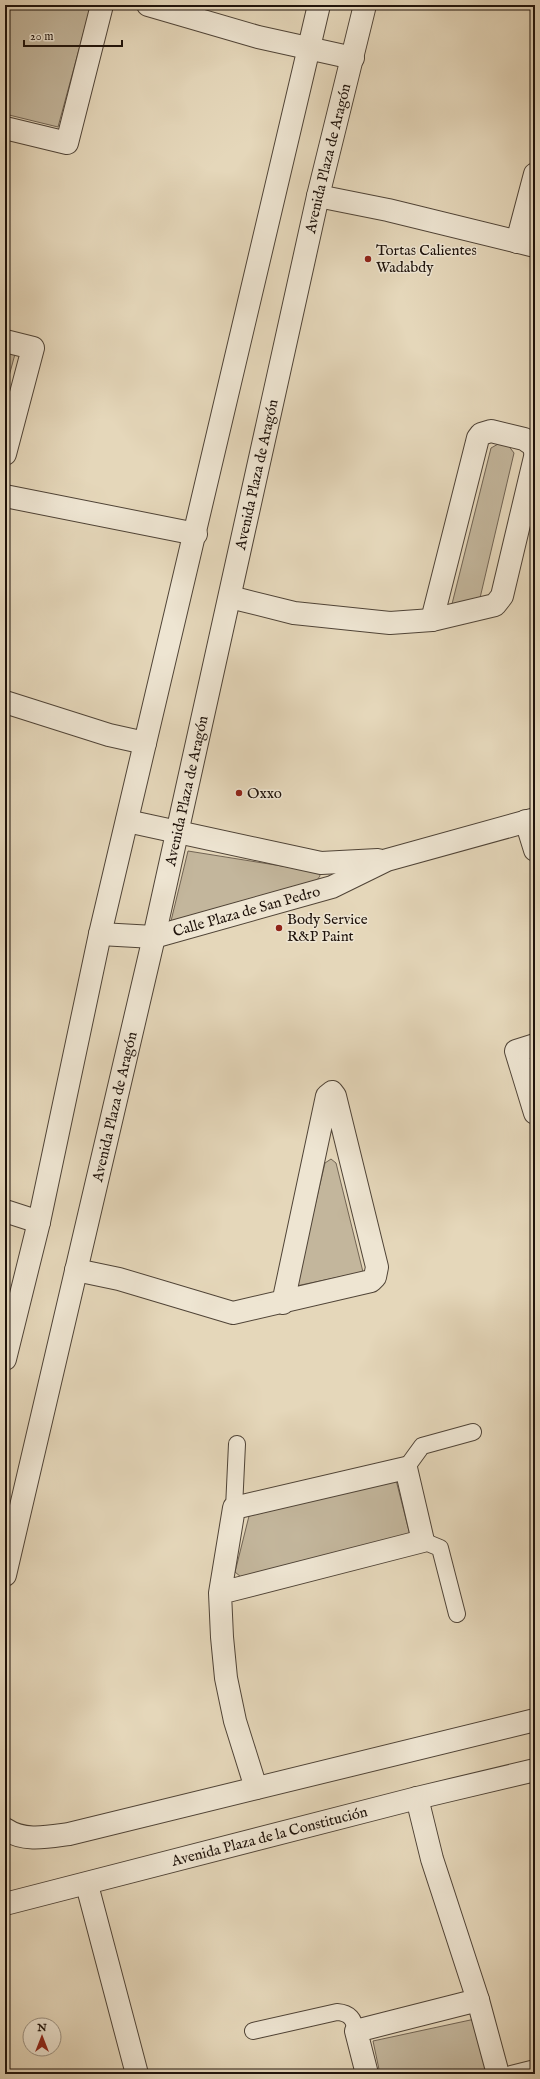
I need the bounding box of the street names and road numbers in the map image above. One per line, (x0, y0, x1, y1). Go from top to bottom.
street label: Avenida Plaza de Aragón (300, 81, 355, 236)
street label: Avenida Plaza de Aragón (230, 397, 282, 552)
street label: Avenida Plaza de Aragón (160, 714, 212, 869)
street label: Calle Plaza de San Pedro (171, 881, 322, 941)
street label: Avenida Plaza de Aragón (87, 1030, 141, 1184)
street label: Avenida Plaza de la Constitución (168, 1802, 369, 1871)

